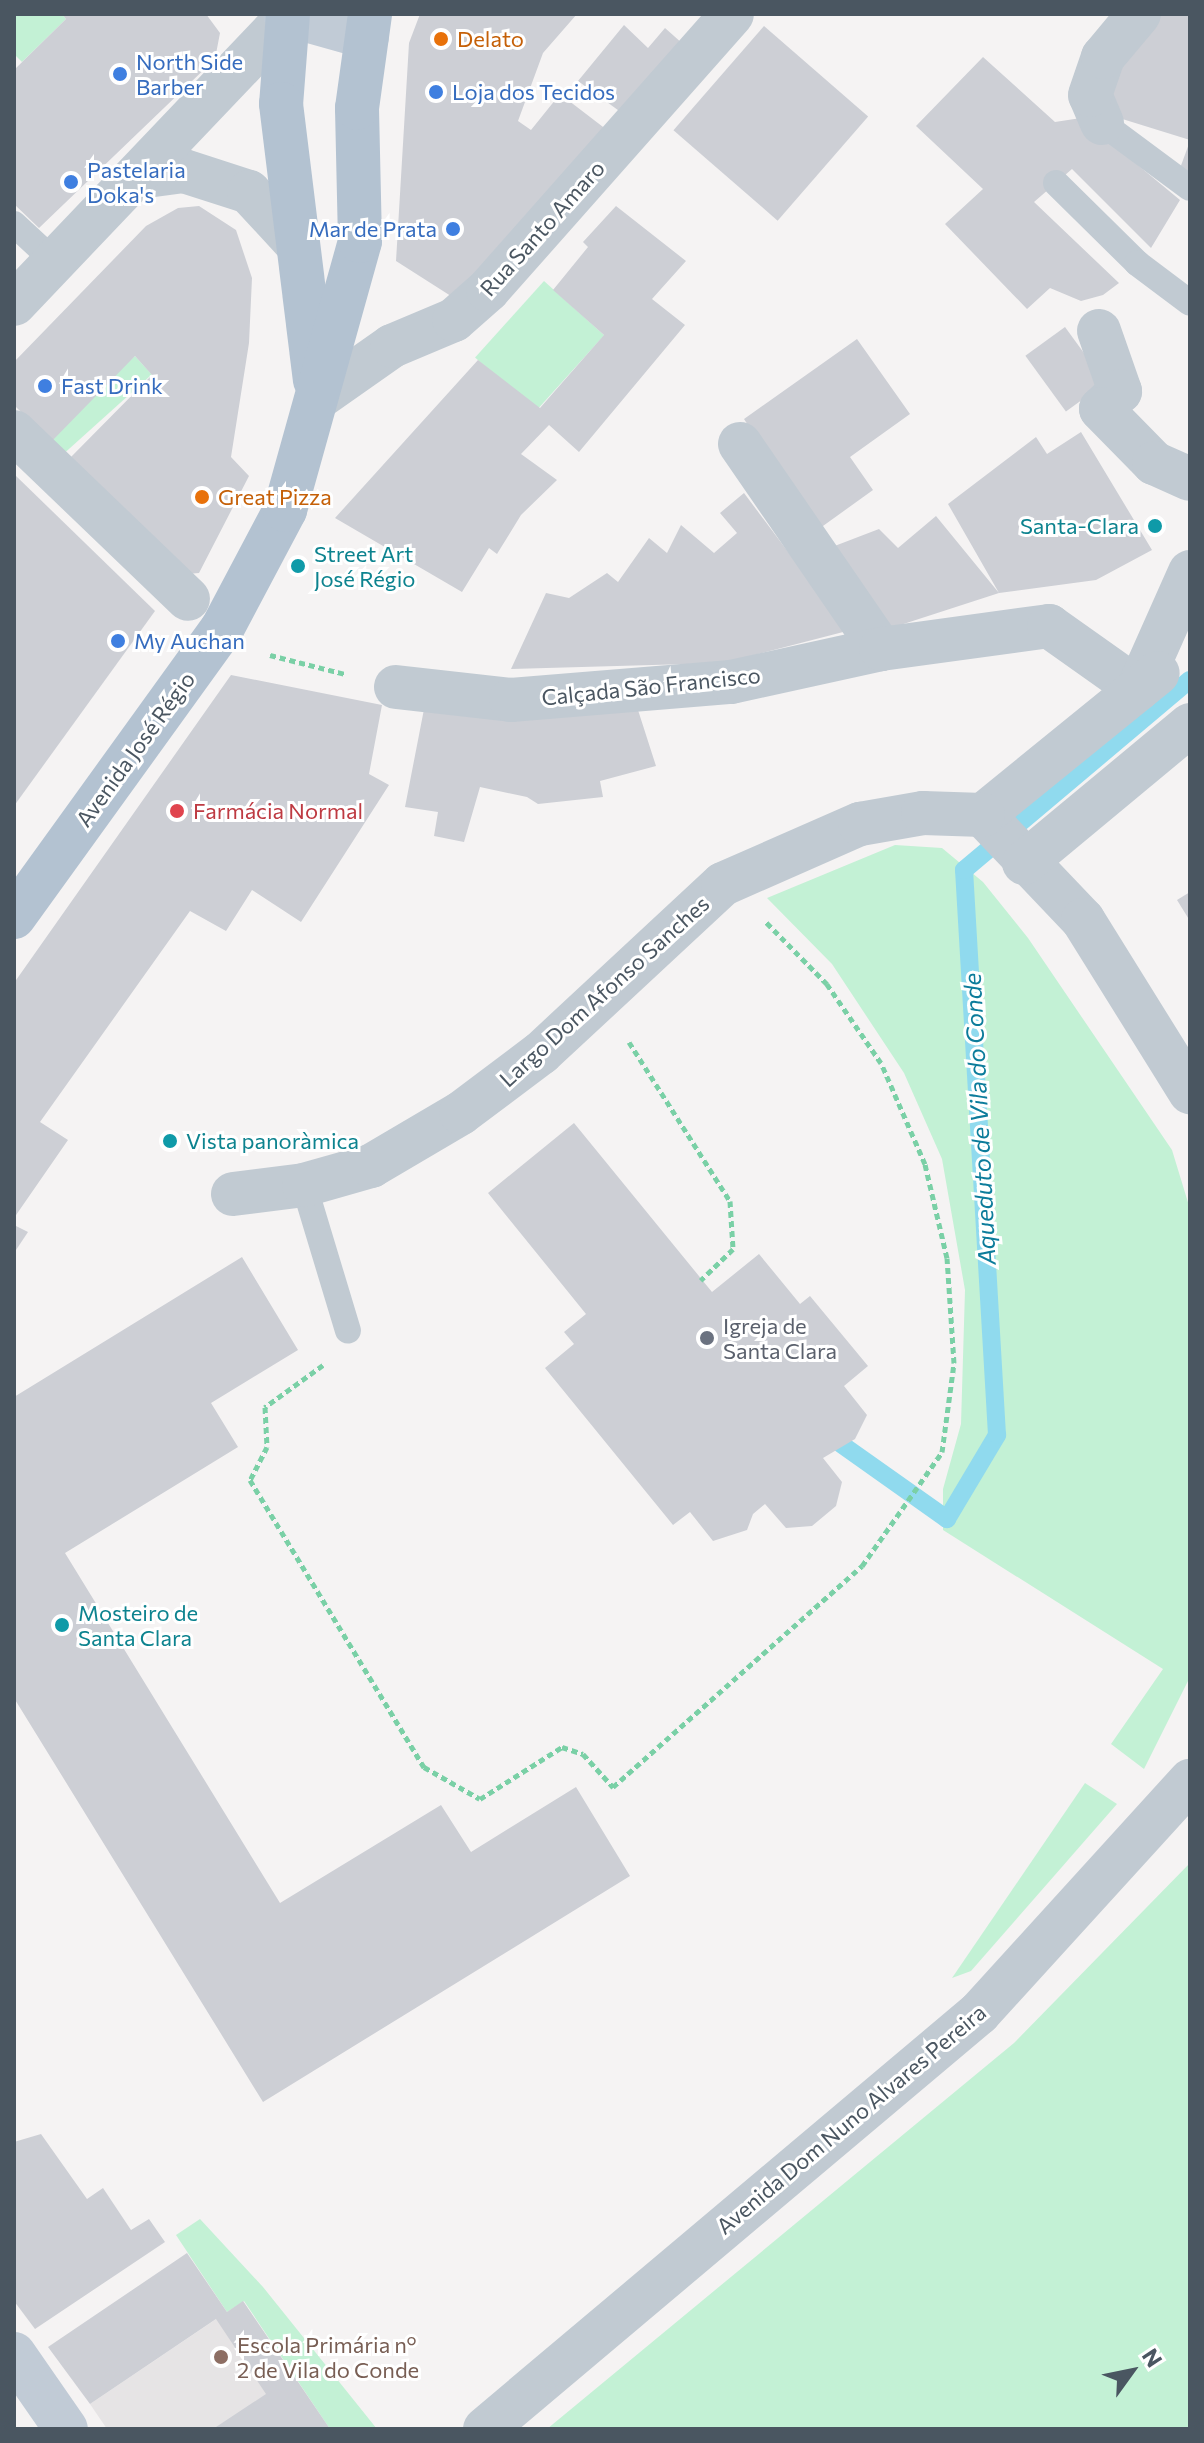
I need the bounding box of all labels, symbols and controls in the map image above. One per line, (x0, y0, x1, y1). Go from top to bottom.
place label: Delato (457, 26, 524, 52)
marker: Delato (432, 30, 450, 48)
place label: North Side Barber (136, 48, 243, 100)
marker: North Side Barber (111, 65, 129, 83)
place label: Loja dos Tecidos (452, 79, 615, 105)
marker: Loja dos Tecidos (427, 83, 445, 101)
street label: Rua Santo Amaro (474, 155, 610, 301)
place label: Pastelaria Doka's (87, 156, 186, 208)
marker: Pastelaria Doka's (62, 173, 80, 191)
place label: Mar de Prata (309, 216, 437, 242)
marker: Mar de Prata (444, 220, 462, 238)
place label: Fast Drink (61, 373, 163, 399)
marker: Fast Drink (36, 377, 54, 395)
place label: Great Pizza (218, 484, 332, 510)
marker: Great Pizza (193, 488, 211, 506)
place label: Santa-Clara (1020, 513, 1139, 539)
marker: Santa-Clara (1146, 517, 1164, 535)
place label: Street Art José Régio (314, 540, 416, 592)
marker: Street Art José Régio (289, 557, 307, 575)
place label: My Auchan (134, 628, 245, 654)
marker: My Auchan (109, 632, 127, 650)
street label: Calçada São Francisco (540, 661, 762, 711)
street label: Avenida José Régio (70, 666, 200, 832)
place label: Farmácia Normal (193, 798, 363, 824)
marker: Farmácia Normal (168, 802, 186, 820)
street label: Largo Dom Afonso Sanches (494, 890, 714, 1092)
water label: Aqueduto de Vila do Conde (957, 972, 1001, 1266)
place label: Vista panoràmica (186, 1128, 359, 1154)
marker: Vista panoràmica (161, 1132, 179, 1150)
place label: Igreja de Santa Clara (723, 1312, 837, 1364)
marker: Igreja de Santa Clara (698, 1329, 716, 1347)
place label: Mosteiro de Santa Clara (78, 1599, 198, 1650)
marker: Mosteiro de Santa Clara (53, 1616, 71, 1634)
street label: Avenida Dom Nuno Alvares Pereira (711, 1998, 991, 2240)
place label: Escola Primária nº 2 de Vila do Conde (237, 2331, 419, 2382)
north arrow (1092, 2331, 1172, 2411)
text: N (1137, 2343, 1168, 2372)
marker: Escola Primária nº 2 de Vila do Conde (212, 2348, 230, 2366)

